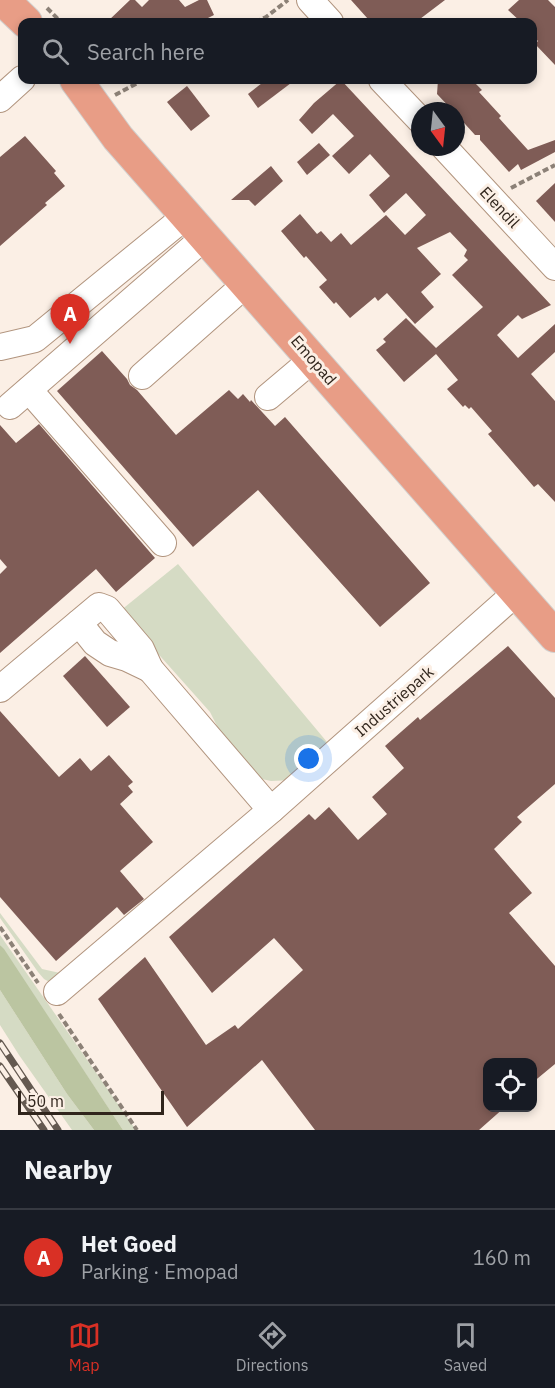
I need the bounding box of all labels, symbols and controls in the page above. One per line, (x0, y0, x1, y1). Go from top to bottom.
search box (18, 18, 537, 84)
icon: search (39, 35, 72, 68)
text: Search here (87, 37, 205, 66)
north arrow (411, 102, 465, 156)
street label: Elendil (476, 182, 524, 232)
pin: A (50, 294, 90, 344)
street label: Emopad (287, 331, 341, 389)
street label: Industriepark (350, 661, 438, 741)
your location (294, 744, 323, 773)
map controls (483, 1058, 537, 1112)
button: locate (483, 1058, 537, 1112)
scale bar (18, 1088, 164, 1116)
text: 50 m (27, 1091, 64, 1111)
text: Nearby (24, 1152, 112, 1186)
text: Het Goed (81, 1229, 177, 1258)
text: A (37, 1244, 50, 1271)
text: 160 m (473, 1244, 531, 1271)
text: Parking · Emopad (81, 1258, 239, 1285)
tab: Map (68, 1319, 101, 1375)
tab: Directions (236, 1319, 309, 1375)
tab: Saved (444, 1319, 487, 1375)

